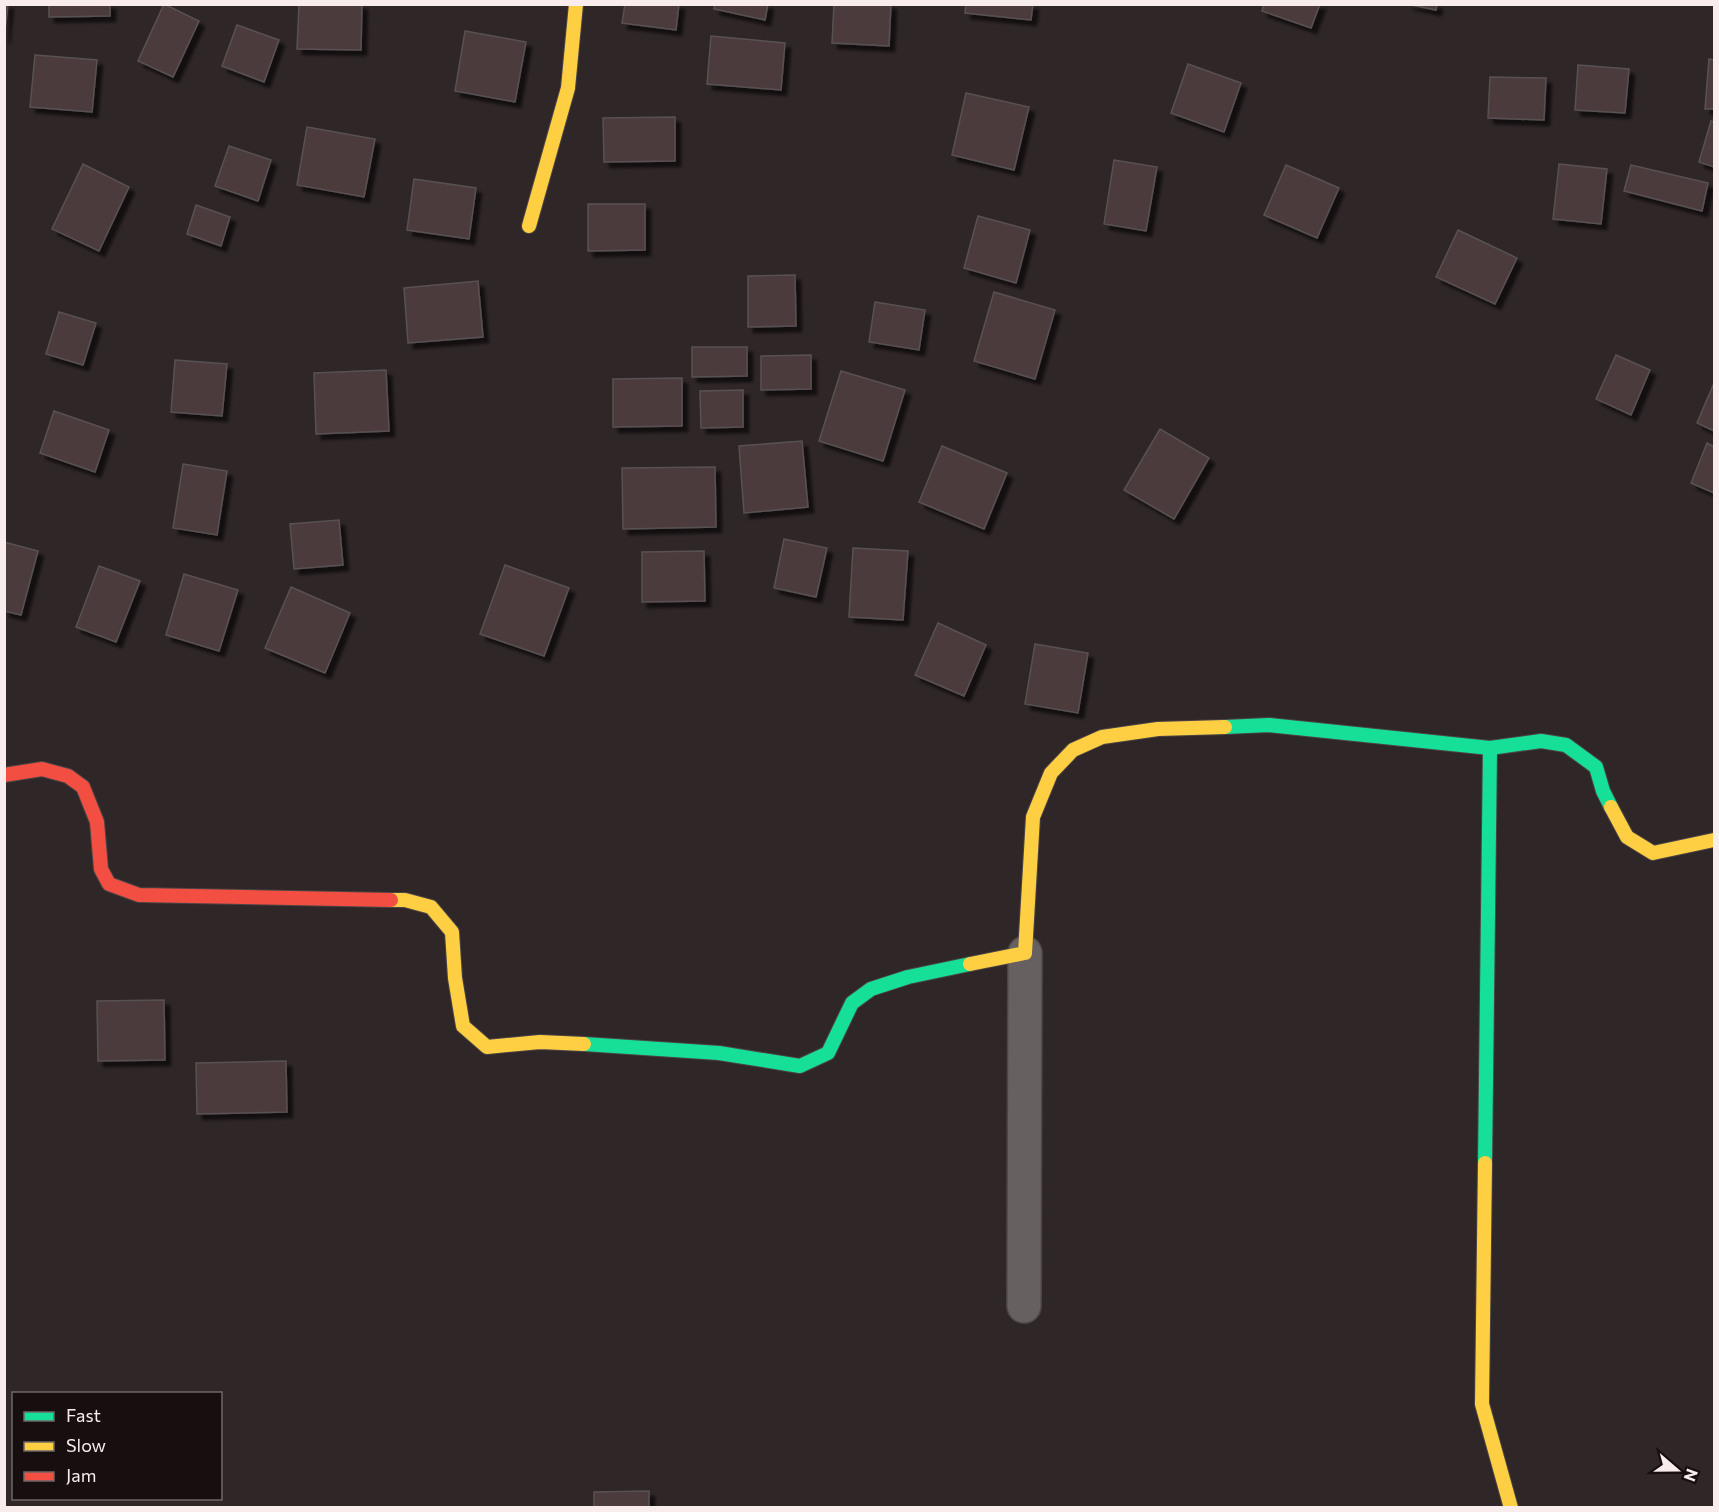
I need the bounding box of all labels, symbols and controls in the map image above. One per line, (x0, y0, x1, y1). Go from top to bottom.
legend (12, 1392, 222, 1500)
text: Fast (66, 1404, 101, 1426)
text: Slow (66, 1434, 106, 1456)
north arrow (1647, 1440, 1707, 1500)
text: Jam (66, 1464, 96, 1486)
text: N (1681, 1466, 1703, 1484)

